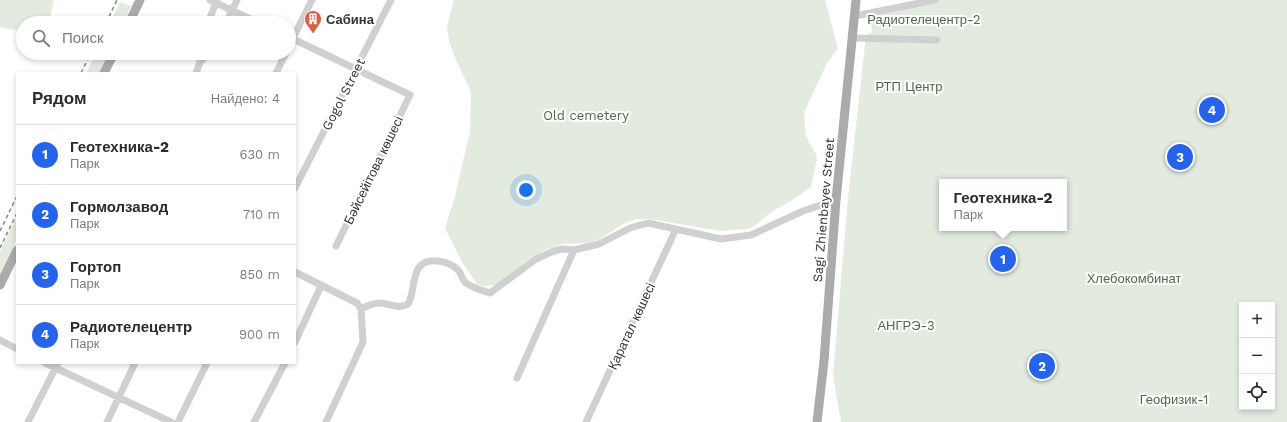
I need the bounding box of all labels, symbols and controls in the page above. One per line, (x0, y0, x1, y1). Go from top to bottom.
building icon: Сабина (303, 9, 323, 34)
place label: Сабина (326, 12, 375, 27)
park label: Радиотелецентр-2 (867, 12, 981, 27)
search box (16, 16, 296, 60)
icon: search (30, 27, 52, 49)
text: Поиск (62, 29, 104, 47)
street label: Gogol Street (319, 55, 368, 133)
park label: РТП Центр (875, 79, 943, 94)
text: Рядом (32, 88, 87, 108)
text: Найдено: 4 (211, 91, 280, 106)
pin: 4 (1199, 95, 1225, 125)
park label: Old cemetery (543, 108, 629, 123)
street label: Бәйсейітова көшесі (341, 114, 406, 227)
street label: Sagi Zhienbayev Street (810, 137, 837, 283)
text: Геотехника-2 (70, 138, 169, 156)
pin: 3 (1167, 142, 1193, 172)
text: 1 (42, 147, 48, 162)
text: 630 m (240, 147, 280, 162)
text: Парк (70, 156, 100, 171)
popup (939, 179, 1067, 231)
your location (516, 180, 536, 200)
text: Геотехника-2 (953, 189, 1053, 207)
text: Гормолзавод (70, 198, 168, 216)
text: 2 (41, 207, 49, 222)
text: 710 m (243, 207, 280, 222)
text: Парк (953, 207, 983, 222)
text: Парк (70, 216, 100, 231)
pin: 1 (990, 244, 1016, 274)
text: Гортоп (70, 258, 121, 276)
text: 3 (41, 267, 49, 282)
text: 850 m (240, 267, 280, 282)
park label: Хлебокомбинат (1087, 271, 1181, 286)
text: Парк (70, 276, 100, 291)
street label: Қаратал көшесі (605, 280, 658, 372)
map controls (1239, 302, 1275, 410)
button: + (1239, 302, 1275, 338)
text: Радиотелецентр (70, 318, 192, 336)
park label: АНГРЭ-3 (877, 318, 935, 333)
text: 4 (41, 327, 49, 342)
text: 900 m (239, 327, 280, 342)
text: Парк (70, 336, 100, 351)
button: − (1239, 338, 1275, 374)
pin: 2 (1029, 351, 1055, 381)
button: locate (1239, 374, 1275, 410)
park label: Геофизик-1 (1140, 392, 1208, 407)

